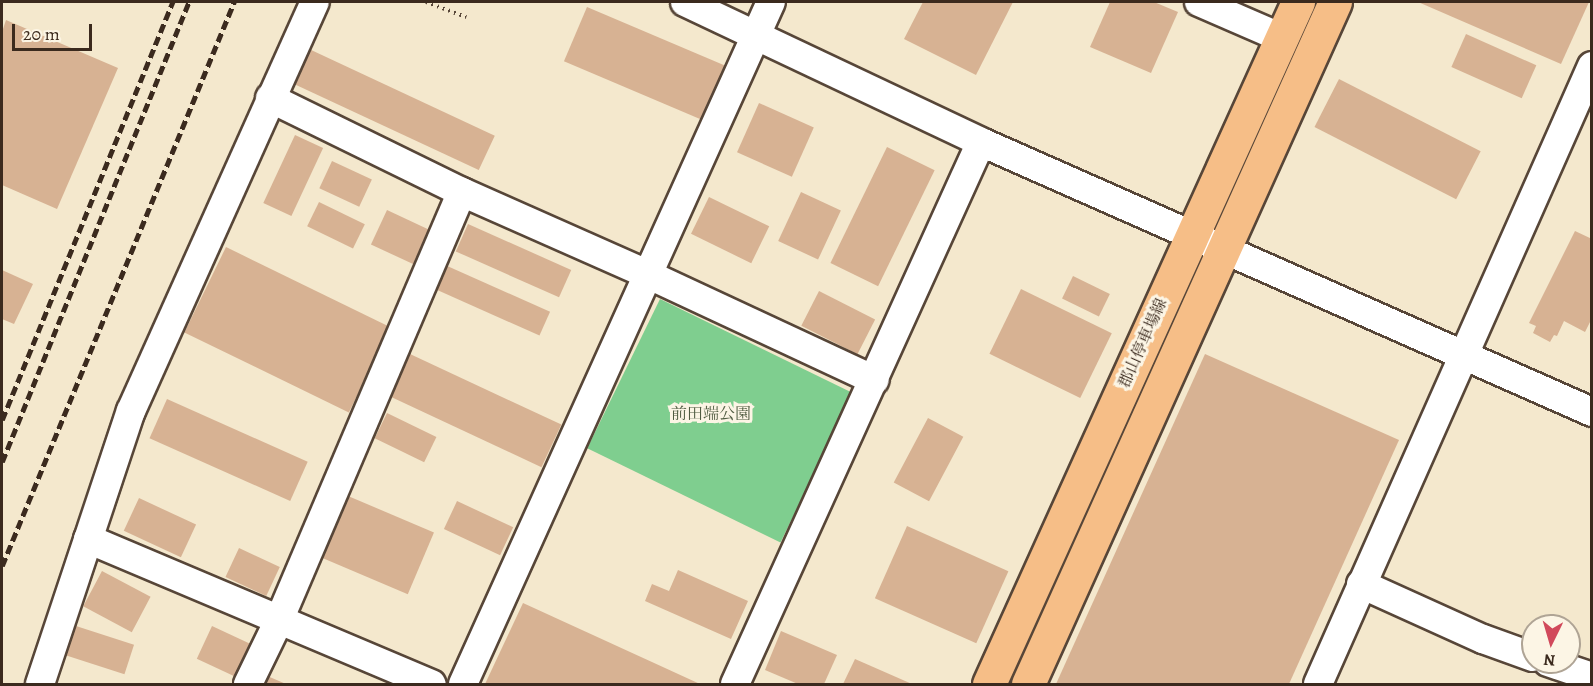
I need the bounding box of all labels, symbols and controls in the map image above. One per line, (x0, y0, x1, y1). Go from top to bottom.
scale bar (15, 12, 94, 50)
text: 20 m (23, 22, 60, 46)
street label: 郡山停車場線 (1115, 295, 1171, 391)
park label: 前田端公園 (671, 404, 751, 424)
north arrow (1521, 614, 1581, 674)
text: N (1543, 648, 1556, 671)

